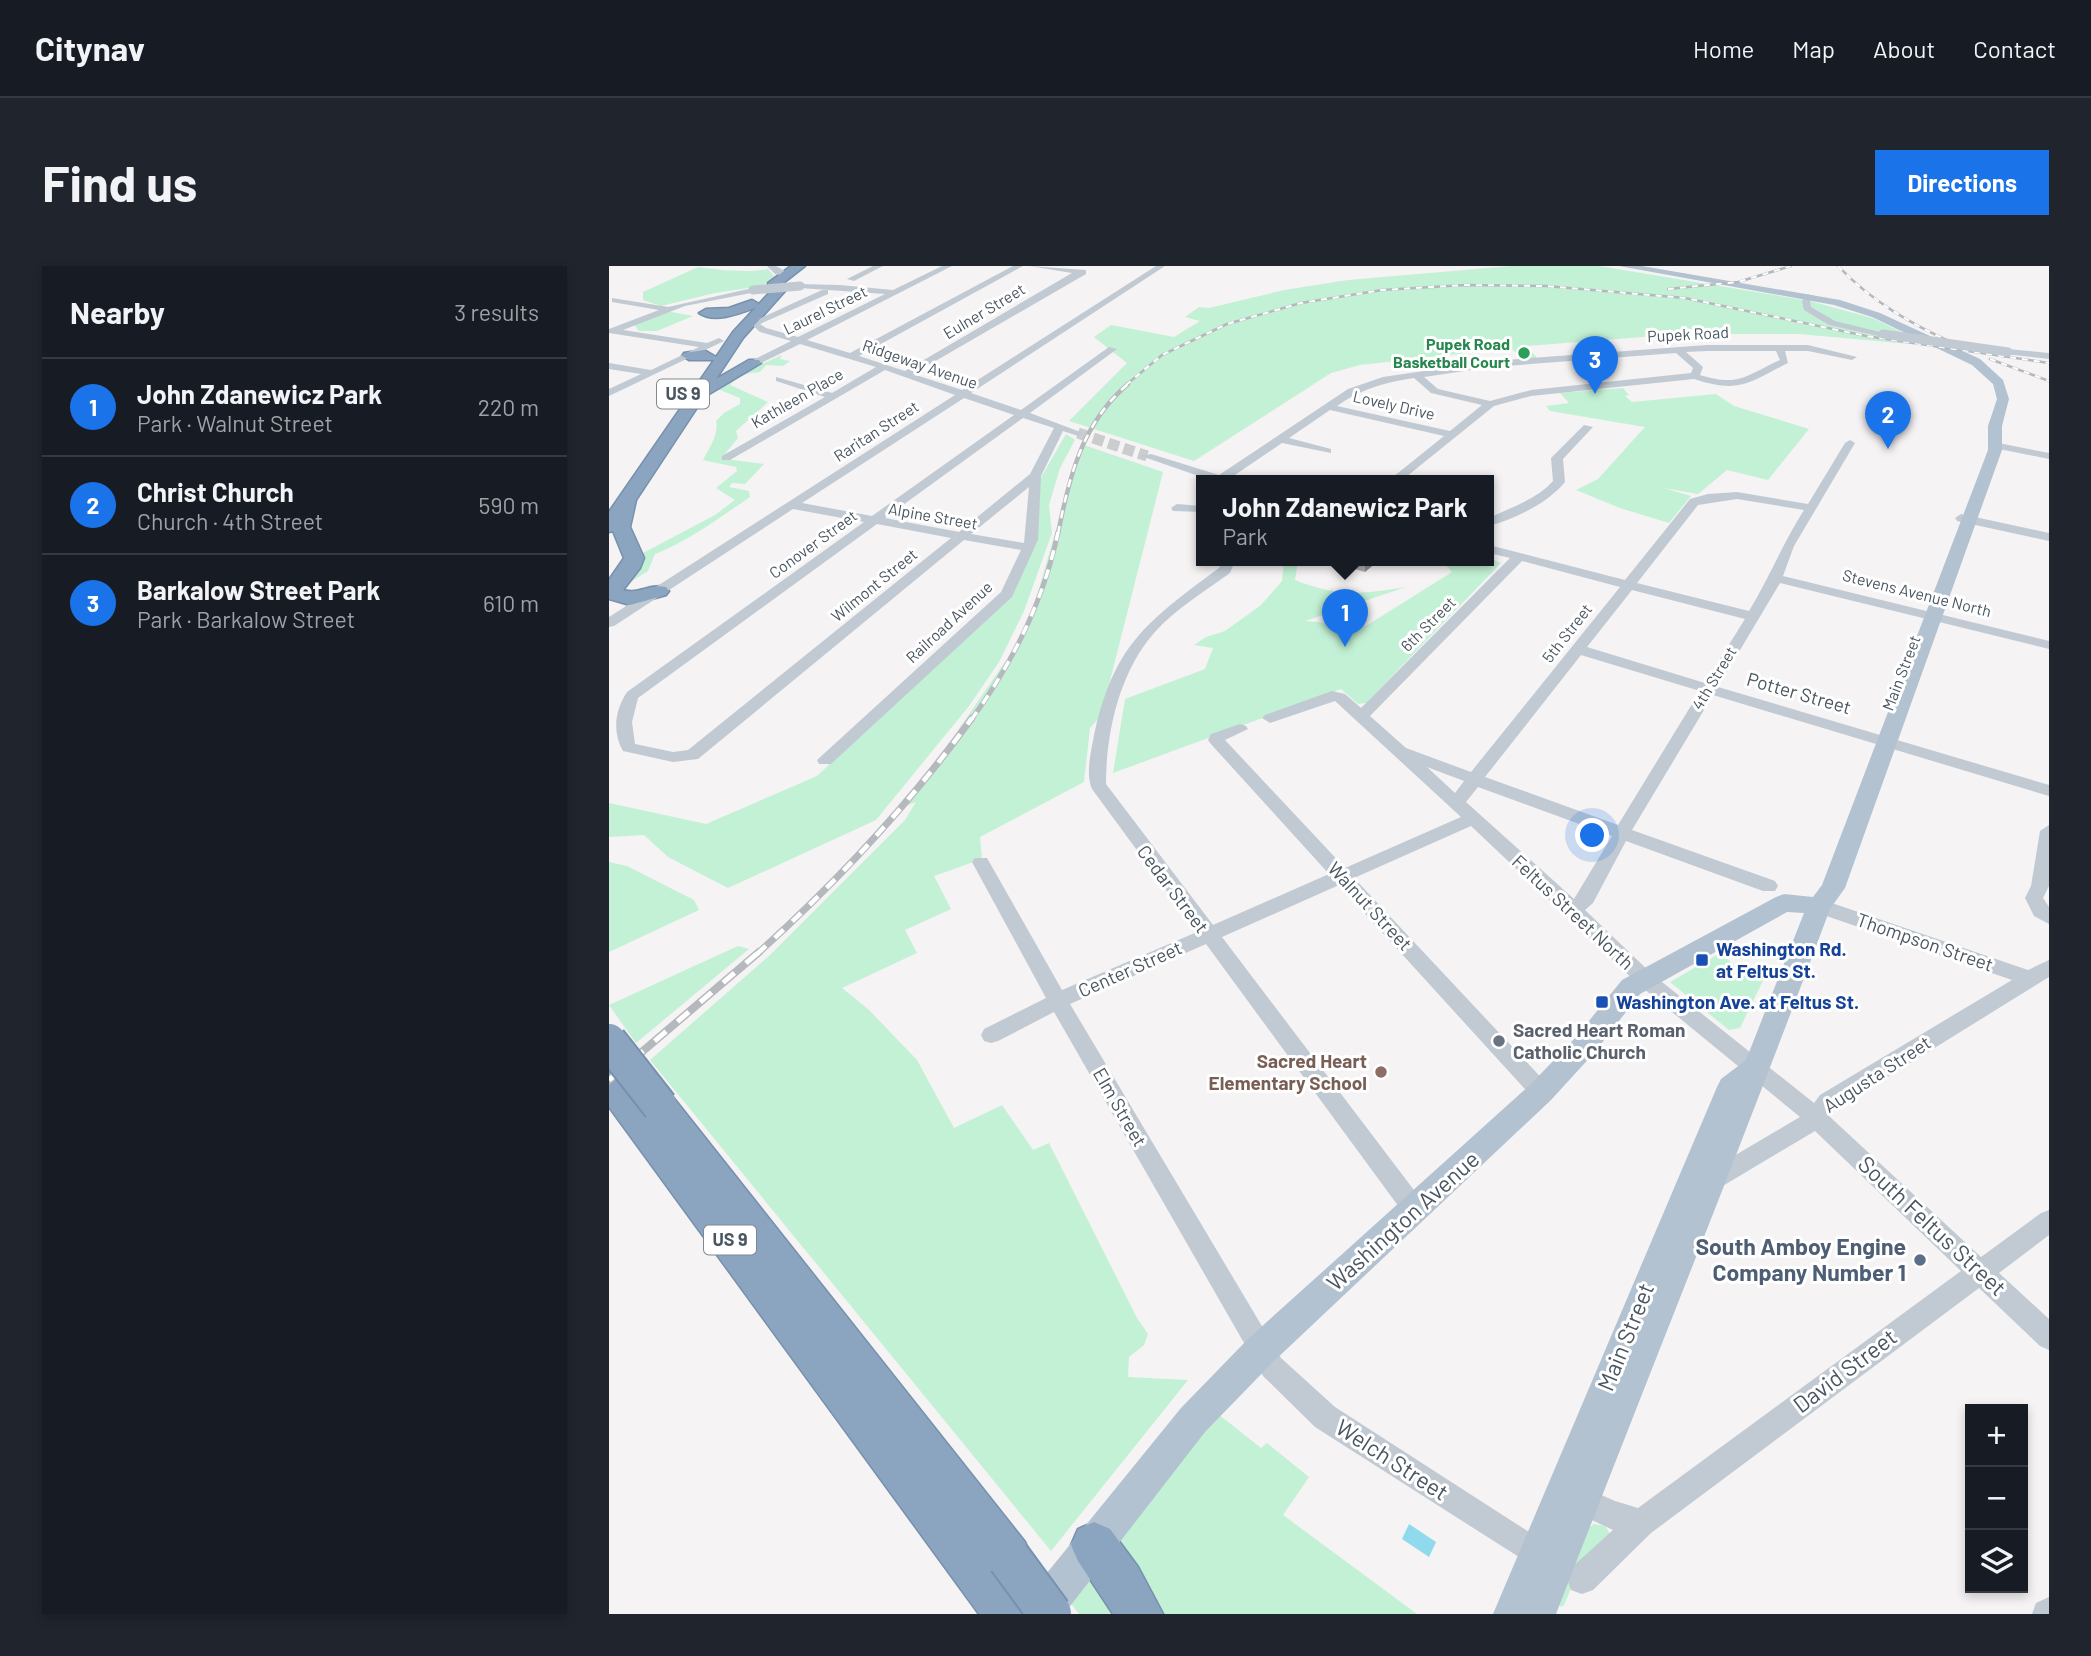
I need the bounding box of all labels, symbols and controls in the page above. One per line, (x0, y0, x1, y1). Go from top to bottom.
text: Citynav (35, 28, 145, 68)
text: Home (1693, 34, 1754, 63)
text: Map (1792, 34, 1835, 63)
text: About (1873, 34, 1935, 63)
text: Contact (1973, 34, 2056, 63)
button: Directions (1875, 150, 2049, 215)
text: Find us (42, 153, 197, 212)
street label: Eulner Street (940, 279, 1028, 342)
street label: Laurel Street (780, 281, 870, 338)
text: Nearby (70, 294, 165, 330)
text: 3 results (454, 298, 539, 326)
street label: Pupek Road (1647, 322, 1729, 345)
place label: Pupek Road Basketball Court (1393, 334, 1510, 371)
street label: Ridgeway Avenue (860, 335, 980, 392)
pin: 3 (1572, 336, 1618, 394)
marker: Pupek Road Basketball Court (1516, 345, 1532, 361)
street label: Kathleen Place (747, 364, 846, 432)
text: John Zdanewicz Park (137, 378, 382, 409)
road number: US 9 (657, 379, 709, 408)
street label: Lovely Drive (1351, 386, 1437, 423)
pin: 2 (1865, 391, 1911, 449)
text: 1 (89, 393, 97, 421)
text: 220 m (478, 393, 539, 421)
street label: Raritan Street (830, 396, 922, 465)
text: Park · Walnut Street (137, 409, 333, 437)
popup (1196, 475, 1494, 566)
text: Christ Church (137, 476, 294, 507)
text: 2 (87, 491, 99, 519)
text: 590 m (479, 491, 539, 519)
text: John Zdanewicz Park (1223, 491, 1468, 522)
street label: Alpine Street (887, 498, 979, 533)
street label: Conover Street (765, 505, 860, 582)
text: Church · 4th Street (137, 507, 323, 535)
text: Park (1223, 522, 1268, 550)
street label: Wilmont Street (827, 544, 920, 625)
street label: Stevens Avenue North (1841, 565, 1994, 620)
text: Barkalow Street Park (137, 574, 380, 605)
street label: Railroad Avenue (902, 577, 996, 666)
text: 3 (87, 589, 99, 617)
text: 610 m (483, 589, 539, 617)
pin: 1 (1322, 589, 1368, 647)
street label: 6th Street (1396, 592, 1459, 655)
street label: 5th Street (1538, 599, 1596, 666)
text: Park · Barkalow Street (137, 605, 355, 633)
street label: Main Street (1877, 632, 1924, 713)
street label: 4th Street (1687, 643, 1740, 713)
street label: Potter Street (1744, 667, 1854, 718)
your location (1575, 818, 1609, 852)
street label: Cedar Street (1133, 840, 1214, 937)
street label: Feltus Street North (1508, 849, 1639, 974)
street label: Walnut Street (1323, 857, 1417, 955)
street label: Thompson Street (1854, 907, 1996, 976)
street label: Center Street (1074, 935, 1185, 1002)
place label: Washington Rd. at Feltus St. (1716, 937, 1847, 982)
marker: Washington Rd. at Feltus St. (1694, 952, 1710, 968)
place label: Washington Ave. at Feltus St. (1616, 990, 1859, 1013)
marker: Washington Ave. at Feltus St. (1594, 994, 1610, 1010)
place label: Sacred Heart Roman Catholic Church (1513, 1018, 1685, 1063)
street label: Augusta Street (1819, 1030, 1935, 1117)
marker: Sacred Heart Roman Catholic Church (1491, 1033, 1507, 1049)
place label: Sacred Heart Elementary School (1209, 1049, 1367, 1094)
street label: Elm Street (1089, 1063, 1152, 1150)
marker: Sacred Heart Elementary School (1373, 1064, 1389, 1080)
street label: Washington Avenue (1320, 1144, 1484, 1296)
street label: South Feltus Street (1853, 1149, 2013, 1301)
road number: US 9 (704, 1225, 756, 1254)
place label: South Amboy Engine Company Number 1 (1695, 1232, 1906, 1286)
marker: South Amboy Engine Company Number 1 (1912, 1252, 1928, 1268)
street label: Main Street (1591, 1279, 1659, 1395)
street label: David Street (1787, 1322, 1902, 1418)
map controls (1965, 1404, 2028, 1593)
button: + (1965, 1404, 2028, 1467)
street label: Welch Street (1331, 1412, 1454, 1506)
button: − (1965, 1467, 2028, 1530)
button: layers (1965, 1530, 2028, 1593)

